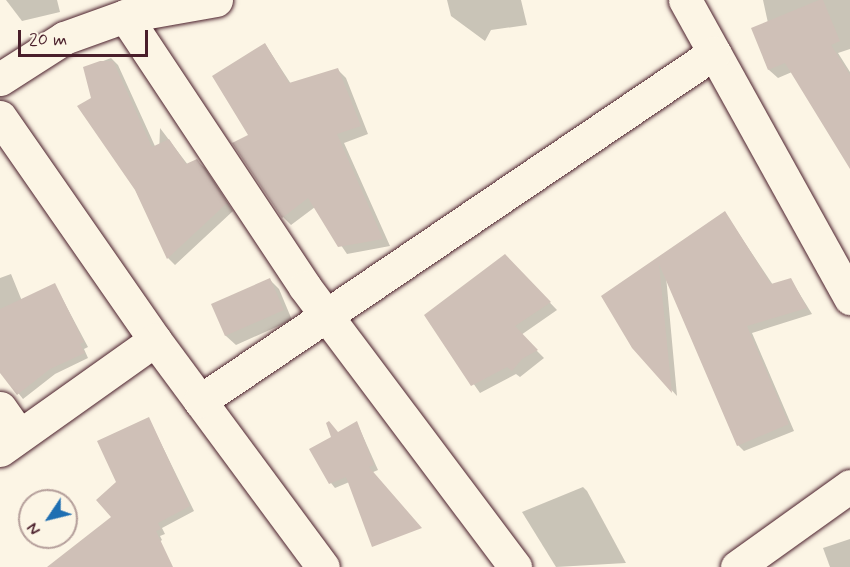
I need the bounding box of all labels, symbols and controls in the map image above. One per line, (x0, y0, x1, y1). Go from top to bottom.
scale bar (21, 18, 152, 56)
text: 20 m (29, 28, 67, 52)
north arrow (18, 489, 78, 549)
text: N (23, 518, 46, 539)

